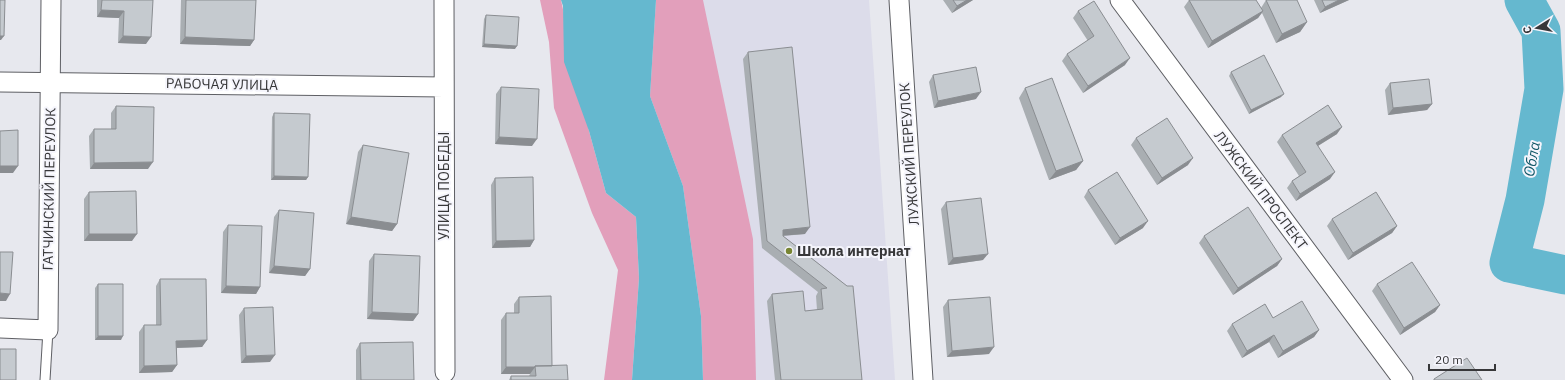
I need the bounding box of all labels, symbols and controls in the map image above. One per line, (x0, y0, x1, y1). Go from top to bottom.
north arrow (1517, 8, 1557, 48)
text: С (1520, 25, 1535, 35)
street label: РАБОЧАЯ УЛИЦА (166, 74, 278, 94)
street label: ЛУЖСКИЙ ПЕРЕУЛОК (894, 82, 923, 226)
street label: ГАТЧИНСКИЙ ПЕРЕУЛОК (38, 107, 59, 271)
street label: ЛУЖСКИЙ ПРОСПЕКТ (1210, 126, 1312, 253)
street label: УЛИЦА ПОБЕДЫ (435, 132, 453, 240)
water label: Обла (1519, 140, 1544, 178)
place label: Школа интернат (797, 242, 911, 260)
marker: Школа интернат (784, 246, 794, 256)
scale bar (1429, 346, 1495, 372)
text: 20 m (1435, 352, 1463, 367)

